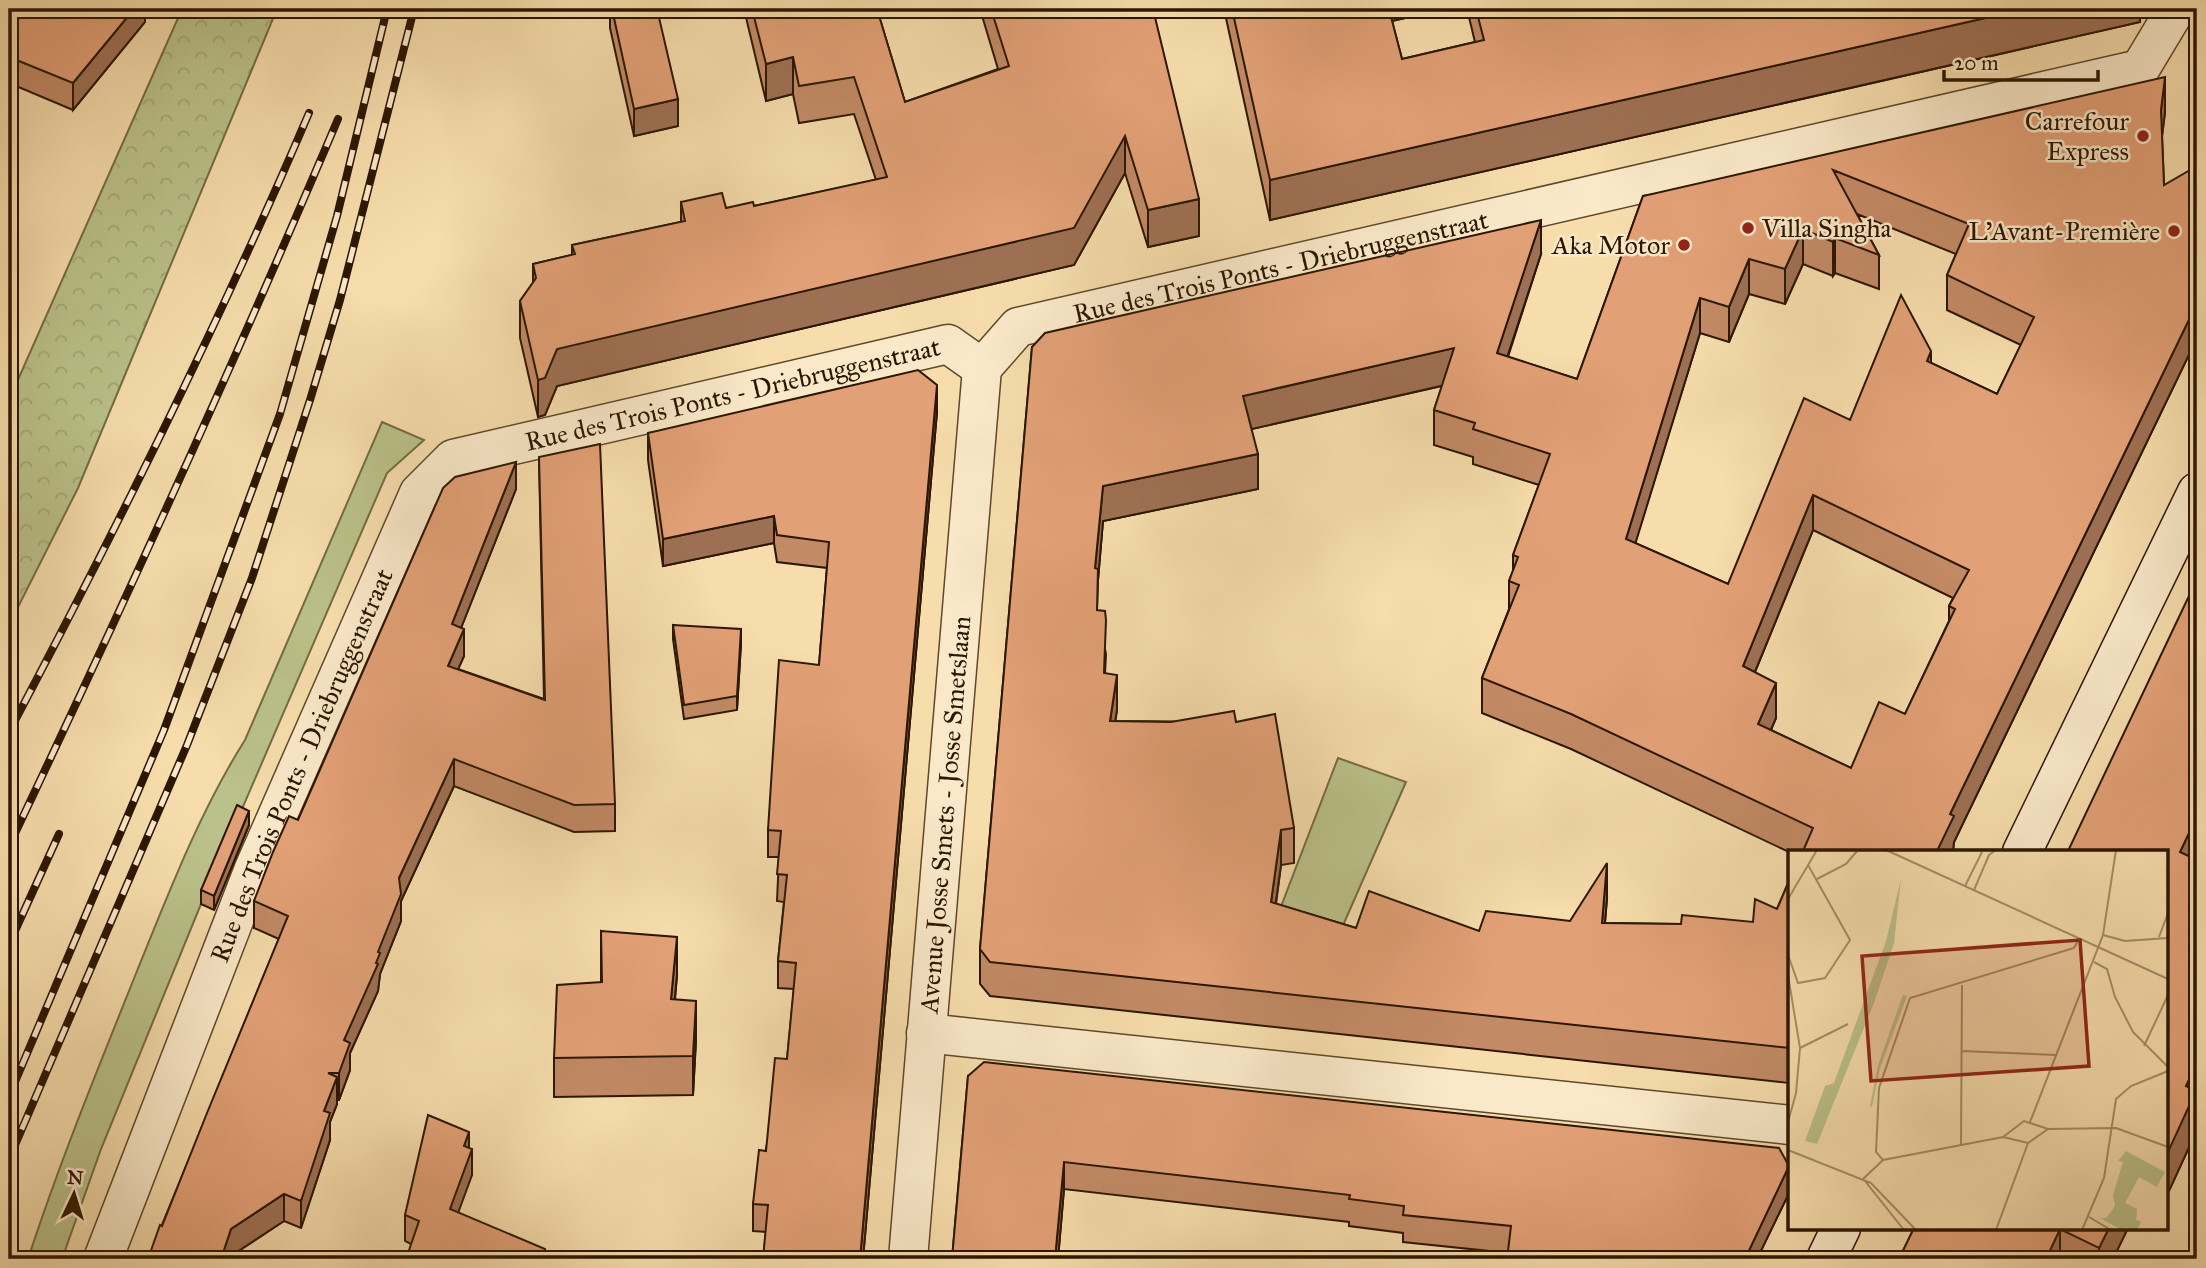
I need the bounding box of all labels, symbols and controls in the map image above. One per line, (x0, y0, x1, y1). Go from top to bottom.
scale bar (1944, 38, 2098, 82)
text: 20 m (1954, 50, 1999, 76)
place label: Carrefour Express (2025, 105, 2129, 167)
marker: Carrefour Express (2135, 128, 2151, 144)
street label: Rue des Trois Ponts - Driebruggenstraat (1070, 203, 1491, 330)
place label: Villa Singha (1761, 212, 1892, 244)
place label: L'Avant-Première (1969, 215, 2160, 247)
marker: Villa Singha (1740, 220, 1756, 236)
marker: L'Avant-Première (2166, 223, 2182, 239)
place label: Aka Motor (1551, 229, 1670, 261)
marker: Aka Motor (1676, 237, 1692, 253)
street label: Rue des Trois Ponts - Driebruggenstraat (522, 330, 943, 458)
street label: Rue des Trois Ponts - Driebruggenstraat (203, 564, 400, 967)
street label: Avenue Josse Smets - Josse Smetslaan (912, 615, 977, 1016)
inset map (1788, 850, 2168, 1230)
north arrow (38, 1160, 108, 1230)
text: N (66, 1166, 84, 1190)

